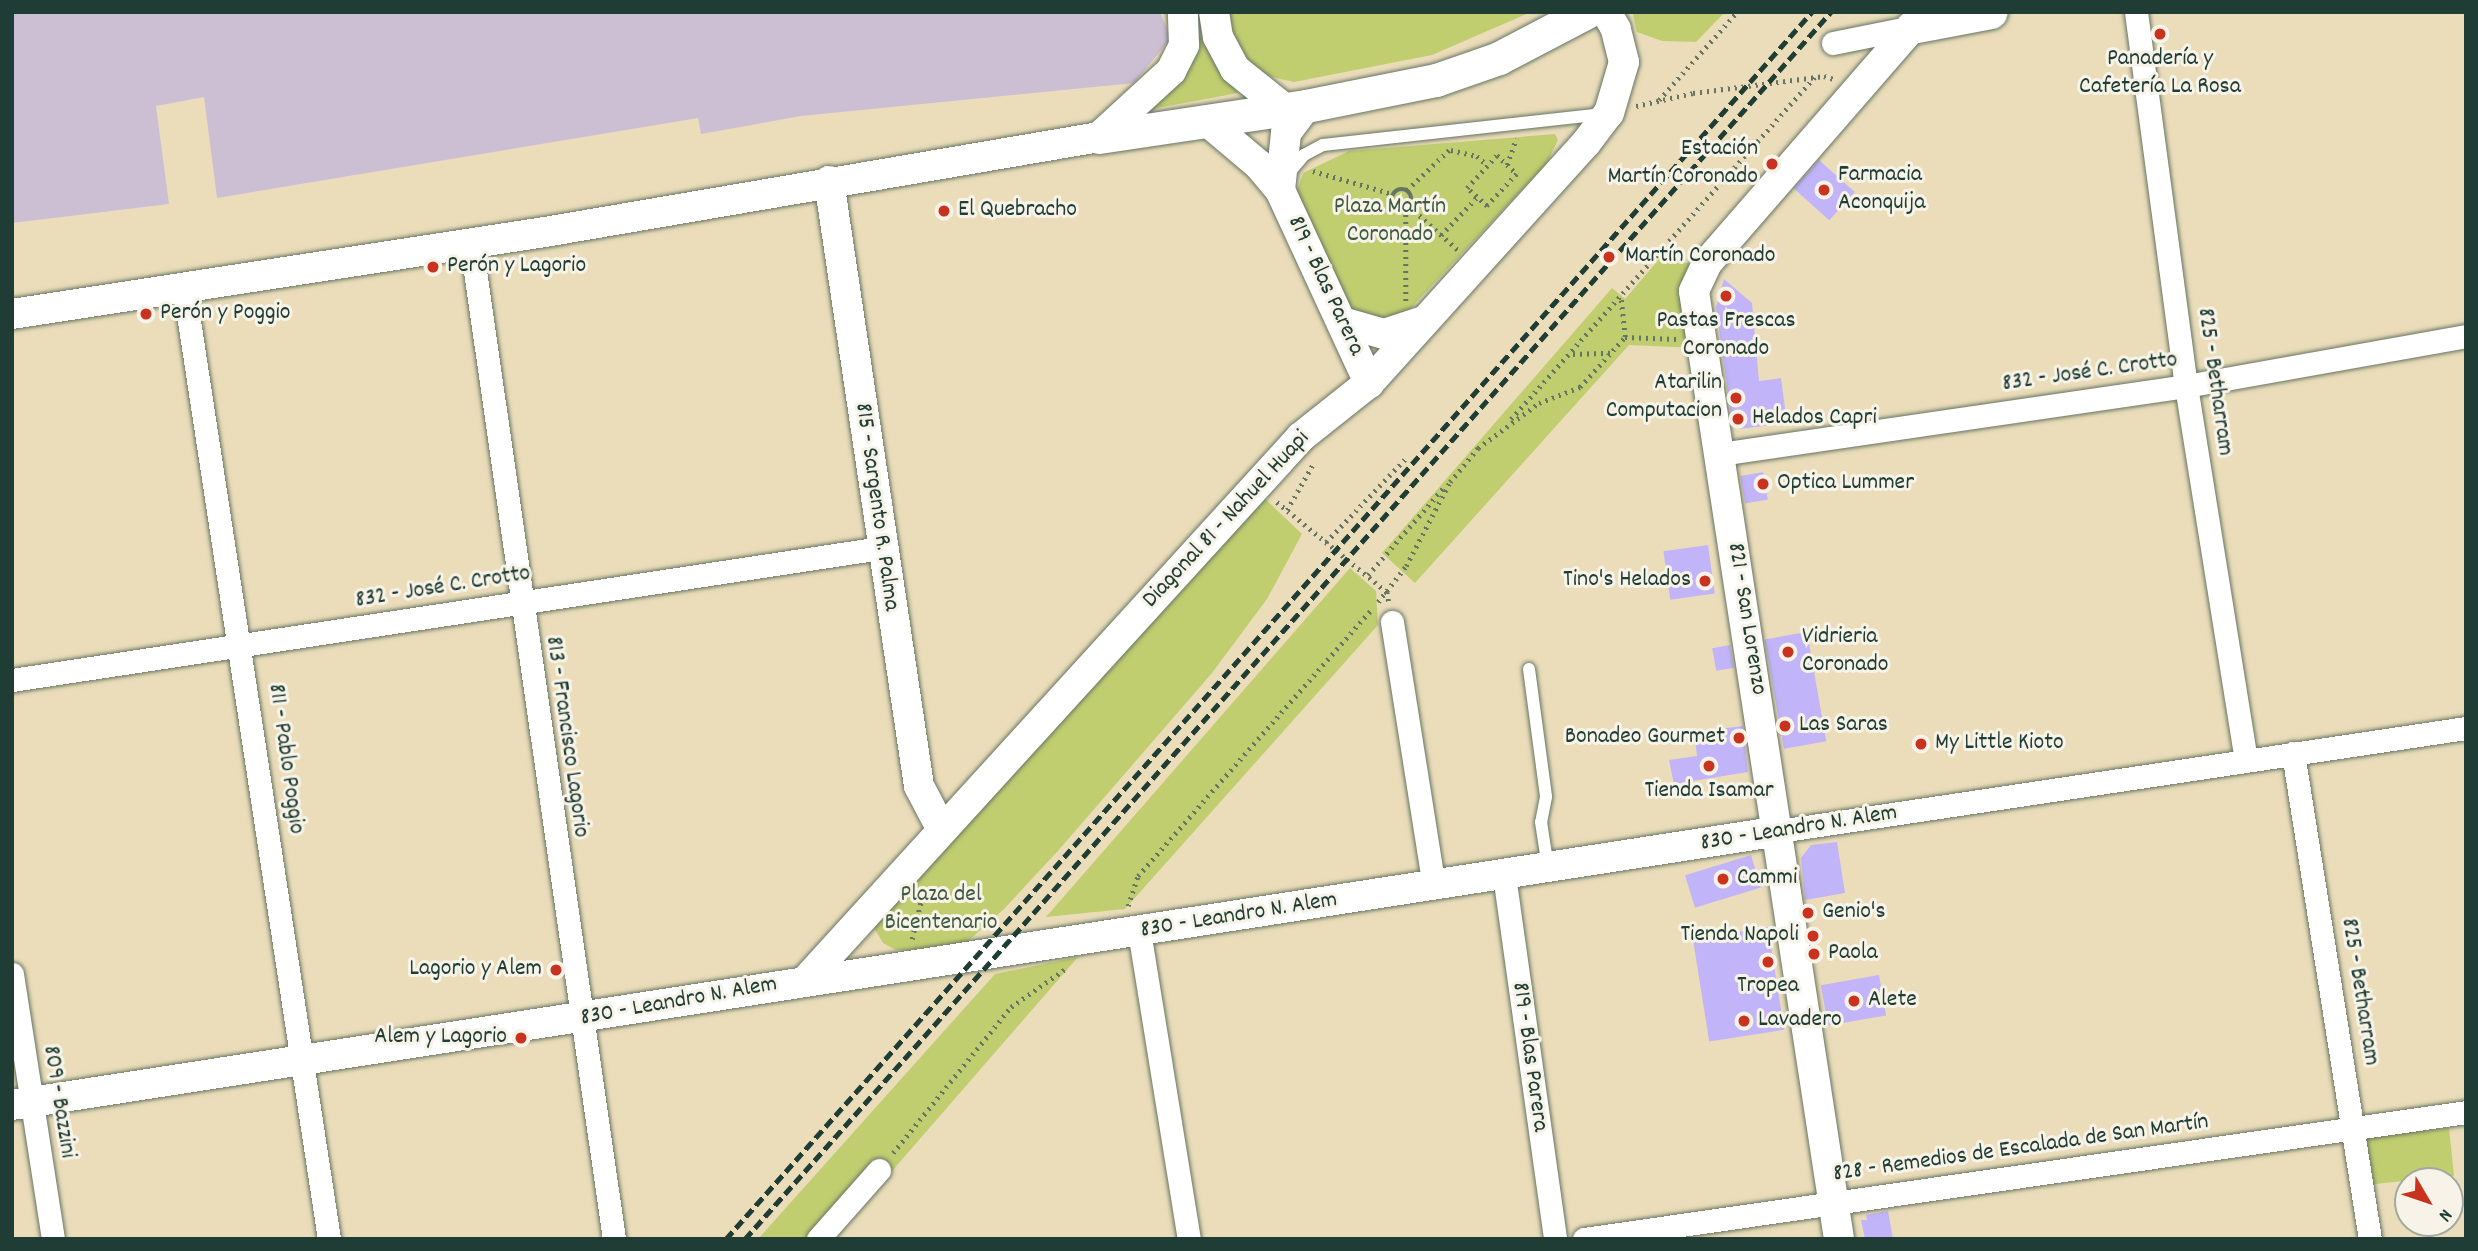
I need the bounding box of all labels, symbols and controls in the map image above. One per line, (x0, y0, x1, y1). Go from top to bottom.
marker: Panadería y Cafetería La Rosa (2152, 26, 2168, 42)
place label: Panadería y Cafetería La Rosa (2079, 46, 2241, 102)
place label: Estación Martín Coronado (1608, 136, 1758, 192)
marker: Estación Martín Coronado (1764, 156, 1780, 172)
place label: Farmacia Aconquija (1838, 162, 1925, 218)
marker: Farmacia Aconquija (1816, 182, 1832, 198)
park label: Plaza Martín Coronado (1334, 194, 1446, 250)
place label: El Quebracho (958, 197, 1077, 225)
marker: El Quebracho (936, 203, 952, 219)
street label: 819 - Blas Parera (1280, 212, 1370, 360)
place label: Martín Coronado (1625, 243, 1775, 271)
marker: Martín Coronado (1599, 247, 1619, 267)
place label: Perón y Lagorio (447, 253, 586, 281)
marker: Perón y Lagorio (425, 259, 441, 275)
marker: Pastas Frescas Coronado (1718, 288, 1734, 304)
place label: Perón y Poggio (160, 300, 291, 328)
marker: Perón y Poggio (138, 306, 154, 322)
street label: 825 - Betharram (2189, 306, 2239, 458)
place label: Pastas Frescas Coronado (1656, 308, 1796, 364)
street label: 832 - José C. Crotto (2001, 346, 2179, 400)
place label: Atarilin Computacion (1606, 370, 1722, 426)
marker: Atarilin Computacion (1728, 390, 1744, 406)
street label: 815 - Sargento R. Palma (847, 401, 905, 613)
place label: Helados Capri (1752, 405, 1877, 433)
marker: Helados Capri (1730, 411, 1746, 427)
street label: Diagonal 81 - Nahuel Huapi (1137, 425, 1317, 615)
place label: Optica Lummer (1777, 470, 1914, 498)
marker: Optica Lummer (1755, 476, 1771, 492)
street label: 821 - San Lorenzo (1720, 541, 1772, 697)
street label: 832 - José C. Crotto (354, 560, 532, 616)
place label: Tino's Helados (1563, 567, 1691, 595)
marker: Tino's Helados (1697, 573, 1713, 589)
place label: Vidrieria Coronado (1802, 624, 1888, 680)
street label: 813 - Francisco Lagorio (538, 635, 594, 839)
marker: Vidrieria Coronado (1780, 644, 1796, 660)
street label: 811 - Pablo Poggio (260, 682, 310, 836)
place label: Las Saras (1799, 712, 1888, 740)
marker: Las Saras (1777, 718, 1793, 734)
place label: Bonadeo Gourmet (1565, 724, 1725, 752)
marker: Bonadeo Gourmet (1731, 730, 1747, 746)
place label: My Little Kioto (1935, 730, 2064, 758)
marker: My Little Kioto (1913, 736, 1929, 752)
marker: Tienda Isamar (1701, 758, 1717, 774)
place label: Tienda Isamar (1644, 778, 1774, 806)
street label: 830 - Leandro N. Alem (1699, 799, 1899, 859)
place label: Cammi (1737, 865, 1797, 893)
marker: Cammi (1715, 871, 1731, 887)
park label: Plaza del Bicentenario (885, 882, 997, 938)
street label: 830 - Leandro N. Alem (1139, 886, 1339, 946)
place label: Genio's (1822, 899, 1886, 927)
marker: Genio's (1800, 905, 1816, 921)
street label: 825 - Betharram (2333, 916, 2385, 1068)
place label: Tienda Napoli (1680, 922, 1799, 950)
marker: Tienda Napoli (1805, 928, 1821, 944)
place label: Paola (1828, 940, 1878, 968)
marker: Paola (1806, 946, 1822, 962)
marker: Tropea (1760, 954, 1776, 970)
place label: Lagorio y Alem (409, 956, 542, 984)
marker: Lagorio y Alem (548, 962, 564, 978)
street label: 830 - Leandro N. Alem (579, 971, 779, 1033)
place label: Tropea (1737, 973, 1799, 1001)
street label: 819 - Blas Parera (1504, 980, 1554, 1134)
place label: Alete (1868, 987, 1917, 1015)
marker: Alete (1846, 993, 1862, 1009)
place label: Lavadero (1758, 1007, 1842, 1035)
marker: Lavadero (1736, 1013, 1752, 1029)
place label: Alem y Lagorio (374, 1024, 507, 1052)
marker: Alem y Lagorio (513, 1030, 529, 1046)
street label: 809 - Bazzini (35, 1044, 81, 1160)
street label: 828 - Remedios de Escalada de San Martín (1832, 1108, 2210, 1190)
north arrow (2394, 1167, 2464, 1237)
text: N (2431, 1202, 2458, 1226)

